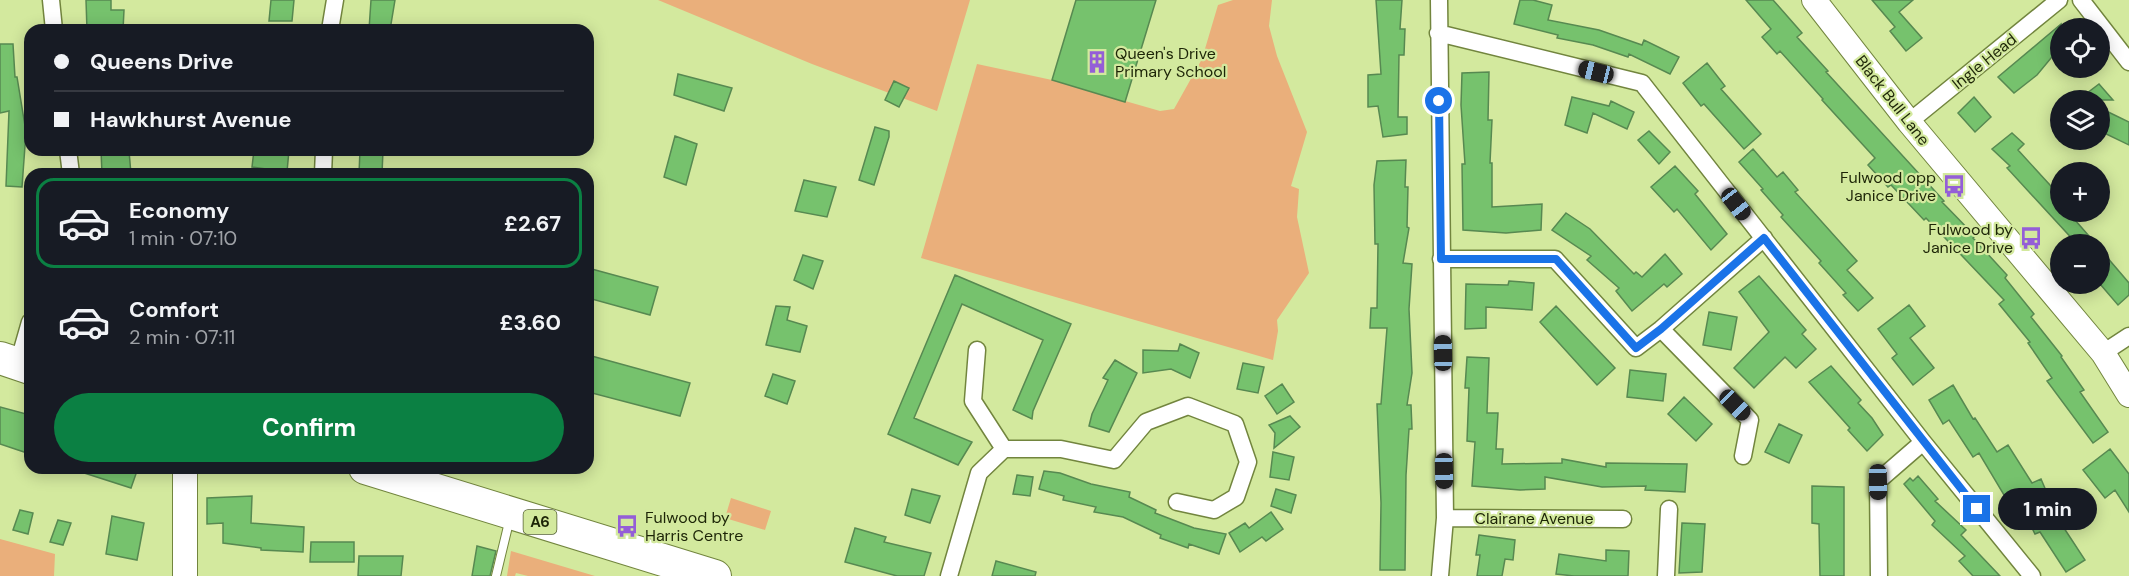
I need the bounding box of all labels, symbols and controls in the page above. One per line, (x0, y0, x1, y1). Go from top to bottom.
map controls (2050, 18, 2110, 294)
button: locate (2050, 18, 2110, 78)
street label: Ingle Head (1948, 29, 2021, 94)
place label: Queen's Drive Primary School (1115, 43, 1226, 82)
text: Queens Drive (90, 47, 233, 76)
building icon: Queen's Drive Primary School (1084, 49, 1110, 75)
street label: Black Bull Lane (1851, 51, 1934, 150)
car (1576, 59, 1616, 85)
route start (1425, 87, 1452, 114)
button: layers (2050, 90, 2110, 150)
text: Hawkhurst Avenue (90, 105, 291, 134)
button: + (2050, 162, 2110, 222)
place label: Fulwood opp Janice Drive (1840, 167, 1936, 206)
bus stop icon: Fulwood opp Janice Drive (1941, 173, 1967, 199)
car (1718, 184, 1754, 224)
icon: car (57, 196, 111, 250)
text: Economy (129, 196, 229, 225)
text: £2.67 (504, 209, 561, 238)
place label: Fulwood by Janice Drive (1923, 219, 2013, 258)
text: 1 min · 07:10 (129, 225, 237, 251)
bus stop icon: Fulwood by Janice Drive (2018, 225, 2044, 251)
button: − (2050, 234, 2110, 294)
icon: car (57, 295, 111, 349)
text: Comfort (129, 295, 219, 324)
text: £3.60 (500, 308, 561, 337)
text: 2 min · 07:11 (129, 324, 235, 350)
car (1434, 335, 1452, 371)
car (1716, 386, 1754, 424)
button: Confirm (54, 393, 564, 462)
car (1435, 453, 1453, 489)
car (1869, 464, 1887, 500)
callout: 1 min (1998, 488, 2097, 530)
route end (1963, 495, 1990, 522)
text: 1 min (2023, 496, 2072, 522)
place label: Fulwood by Harris Centre (645, 507, 743, 546)
street label: Clairane Avenue (1474, 508, 1594, 529)
road number: A6 (524, 510, 556, 534)
bus stop icon: Fulwood by Harris Centre (614, 513, 640, 539)

